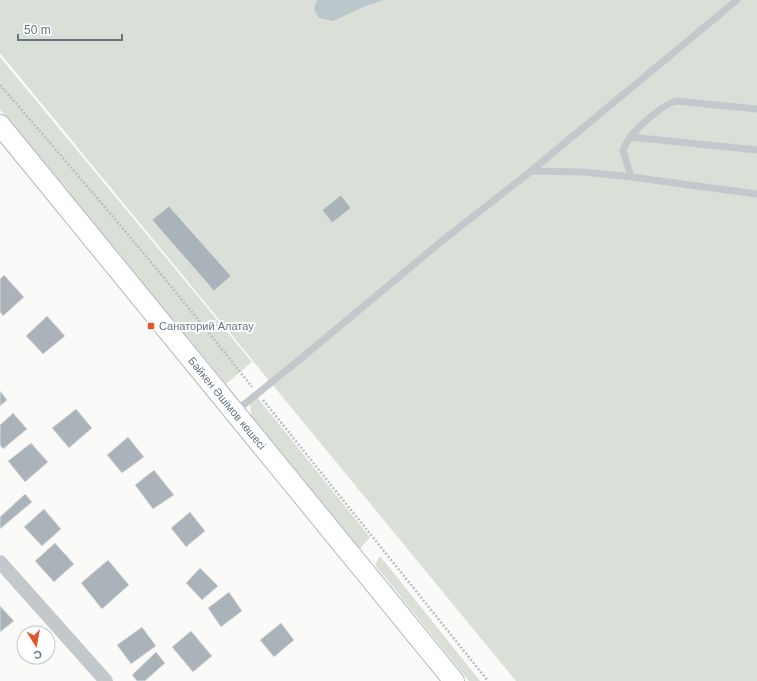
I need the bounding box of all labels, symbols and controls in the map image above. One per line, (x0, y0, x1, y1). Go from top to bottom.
scale bar (18, 16, 122, 42)
text: 50 m (24, 23, 51, 37)
place label: Санаторий Алатау (159, 320, 254, 332)
marker: Санаторий Алатау (146, 321, 156, 331)
street label: Бәйкен Әшімов көшесі (186, 354, 268, 452)
north arrow (16, 625, 56, 665)
text: С (33, 648, 43, 661)

